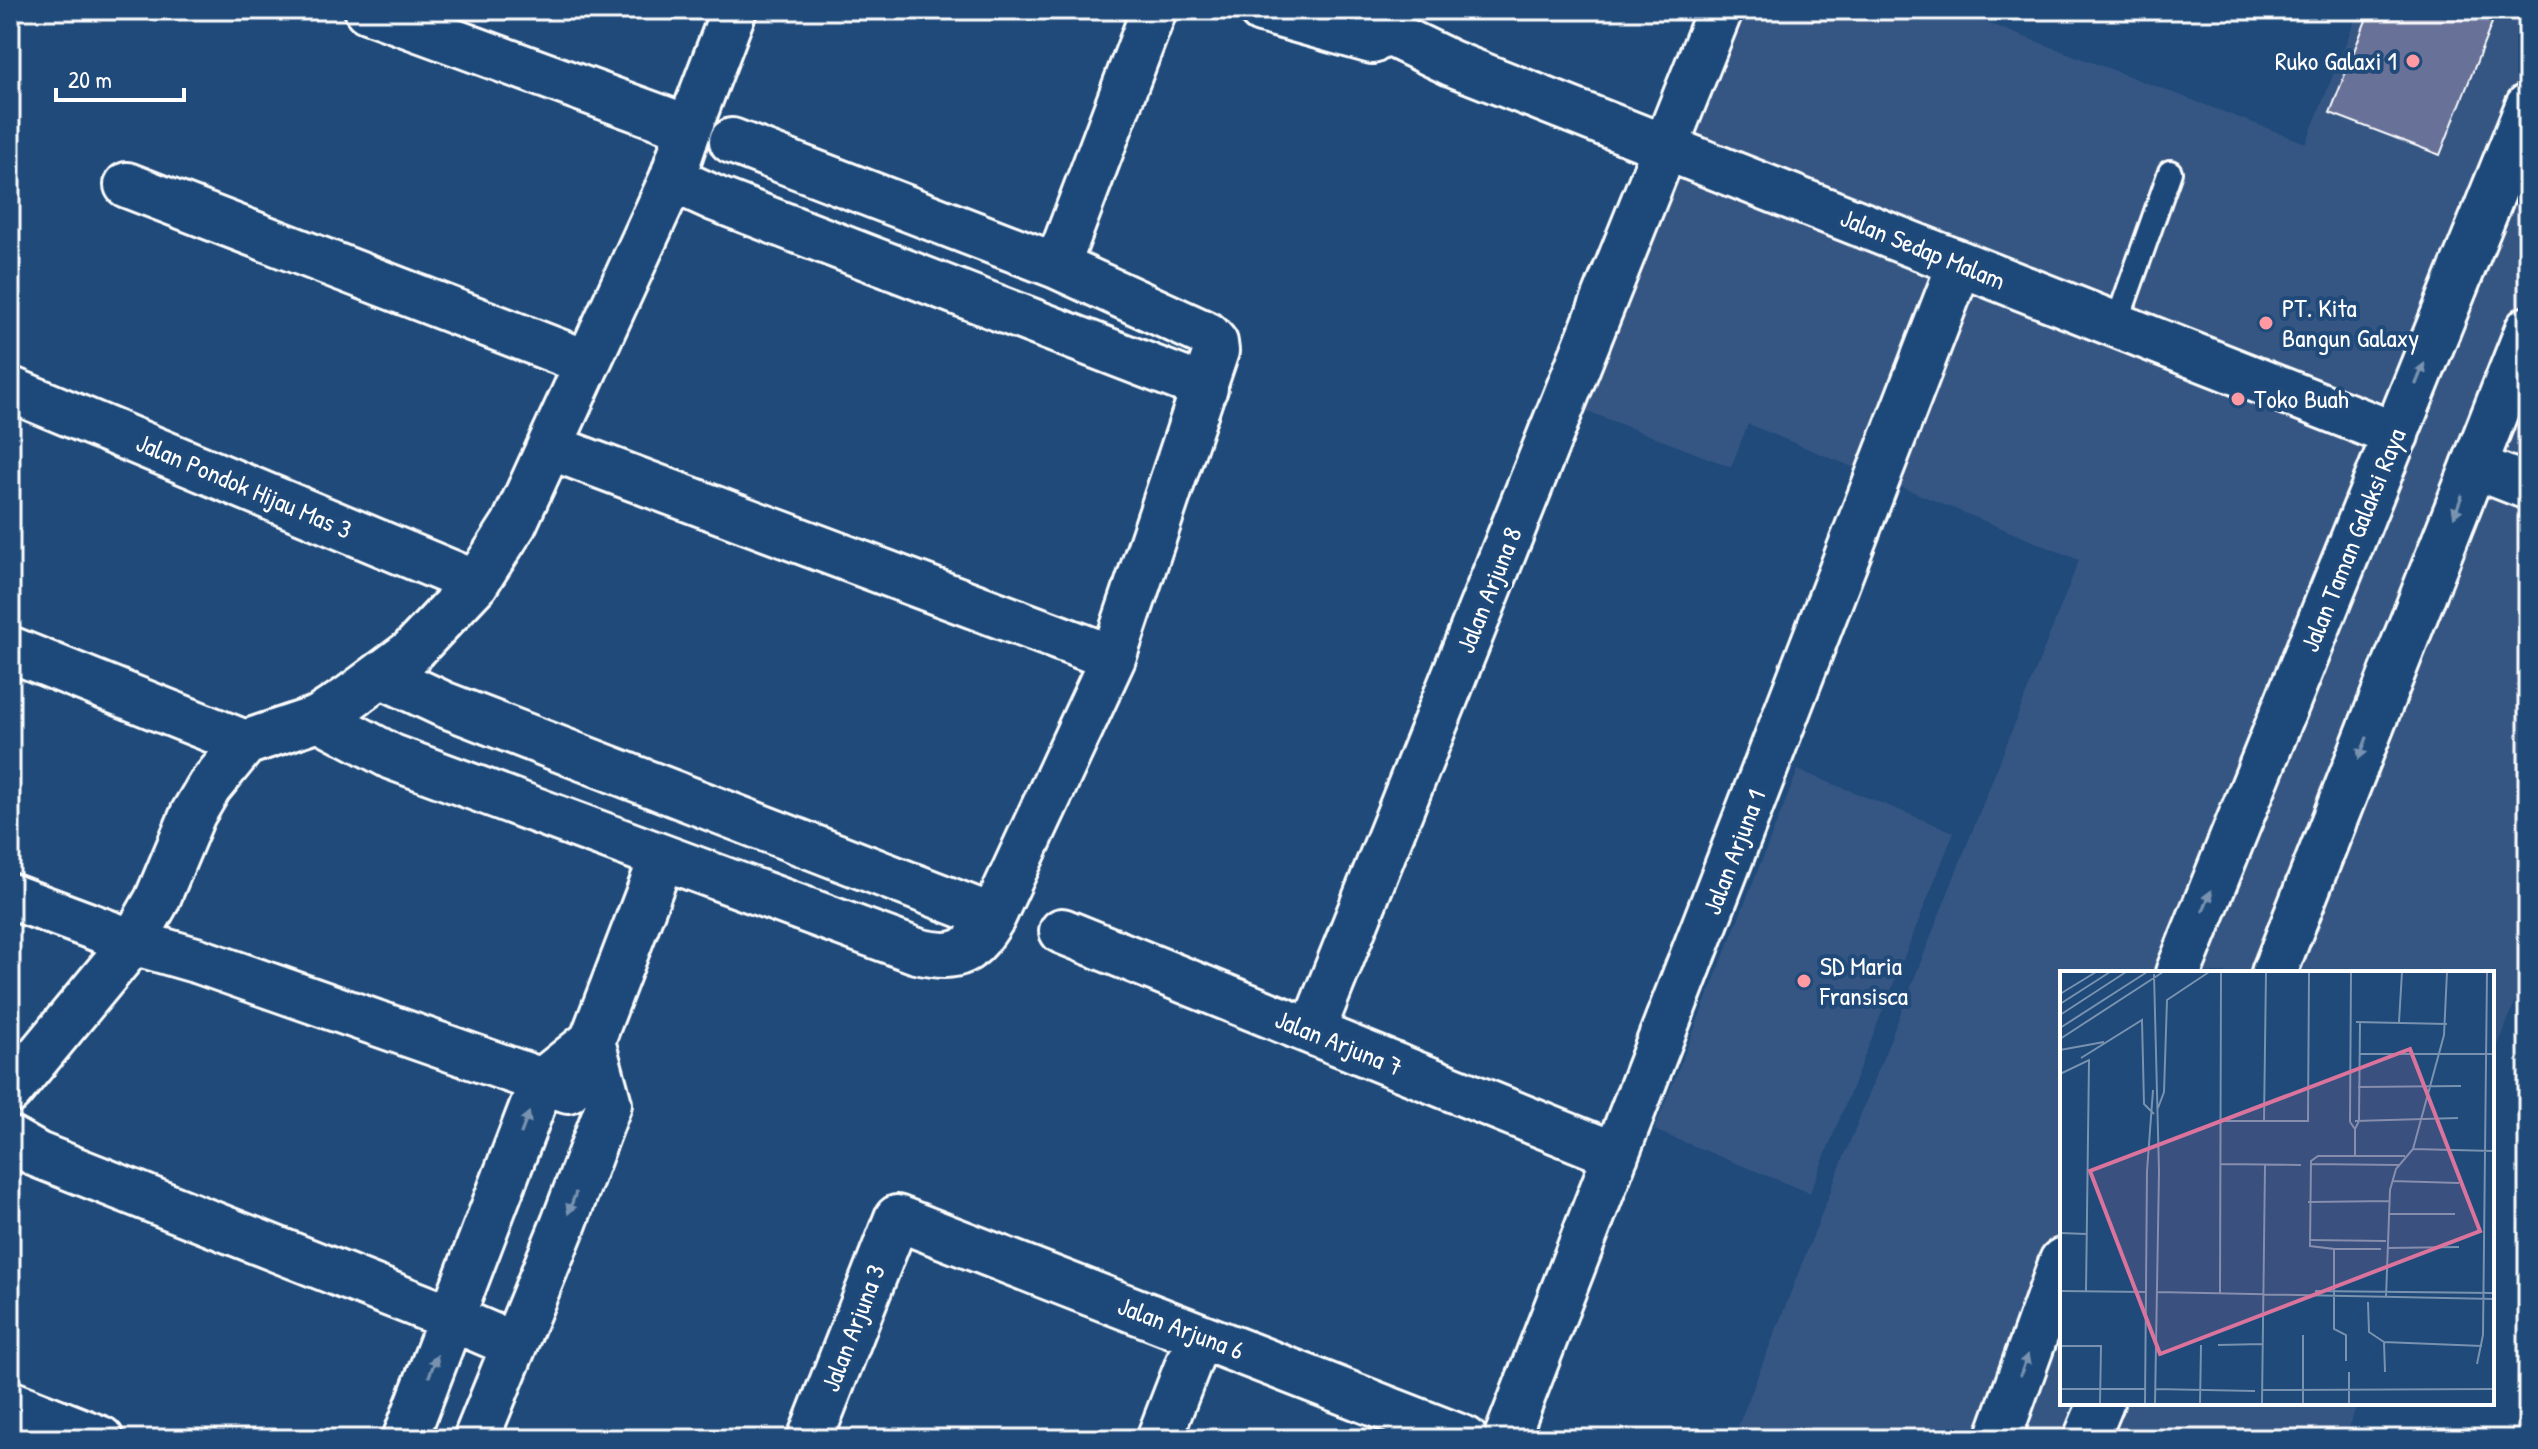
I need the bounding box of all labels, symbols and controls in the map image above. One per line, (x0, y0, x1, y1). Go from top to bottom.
place label: Ruko Galaxi 1 (2275, 43, 2397, 78)
scale bar (56, 52, 184, 102)
marker: Ruko Galaxi 1 (2404, 52, 2422, 70)
text: 20 m (68, 63, 112, 95)
street label: Jalan Sedap Malam (1836, 200, 2011, 298)
place label: PT. Kita Bangun Galaxy (2282, 290, 2419, 355)
marker: PT. Kita Bangun Galaxy (2257, 314, 2275, 332)
one-way arrow (2414, 362, 2427, 386)
place label: Toko Buah (2254, 381, 2349, 416)
marker: Toko Buah (2229, 390, 2247, 408)
street label: Jalan Taman Galaksi Raya (2292, 423, 2413, 657)
street label: Jalan Pondok Hijau Mas 3 (131, 424, 357, 547)
one-way arrow (2451, 494, 2464, 518)
street label: Jalan Arjuna 8 (1447, 522, 1530, 658)
one-way arrow (2356, 736, 2369, 760)
street label: Jalan Arjuna 1 (1694, 784, 1773, 919)
one-way arrow (2201, 889, 2214, 913)
place label: SD Maria Fransisca (1819, 948, 1908, 1013)
inset map (2060, 971, 2494, 1405)
marker: SD Maria Fransisca (1795, 972, 1813, 990)
street label: Jalan Arjuna 7 (1270, 1001, 1408, 1084)
one-way arrow (519, 1111, 532, 1135)
one-way arrow (565, 1191, 578, 1215)
street label: Jalan Arjuna 3 (812, 1259, 893, 1396)
street label: Jalan Arjuna 6 (1113, 1288, 1249, 1368)
one-way arrow (2019, 1353, 2031, 1377)
one-way arrow (427, 1354, 440, 1378)

